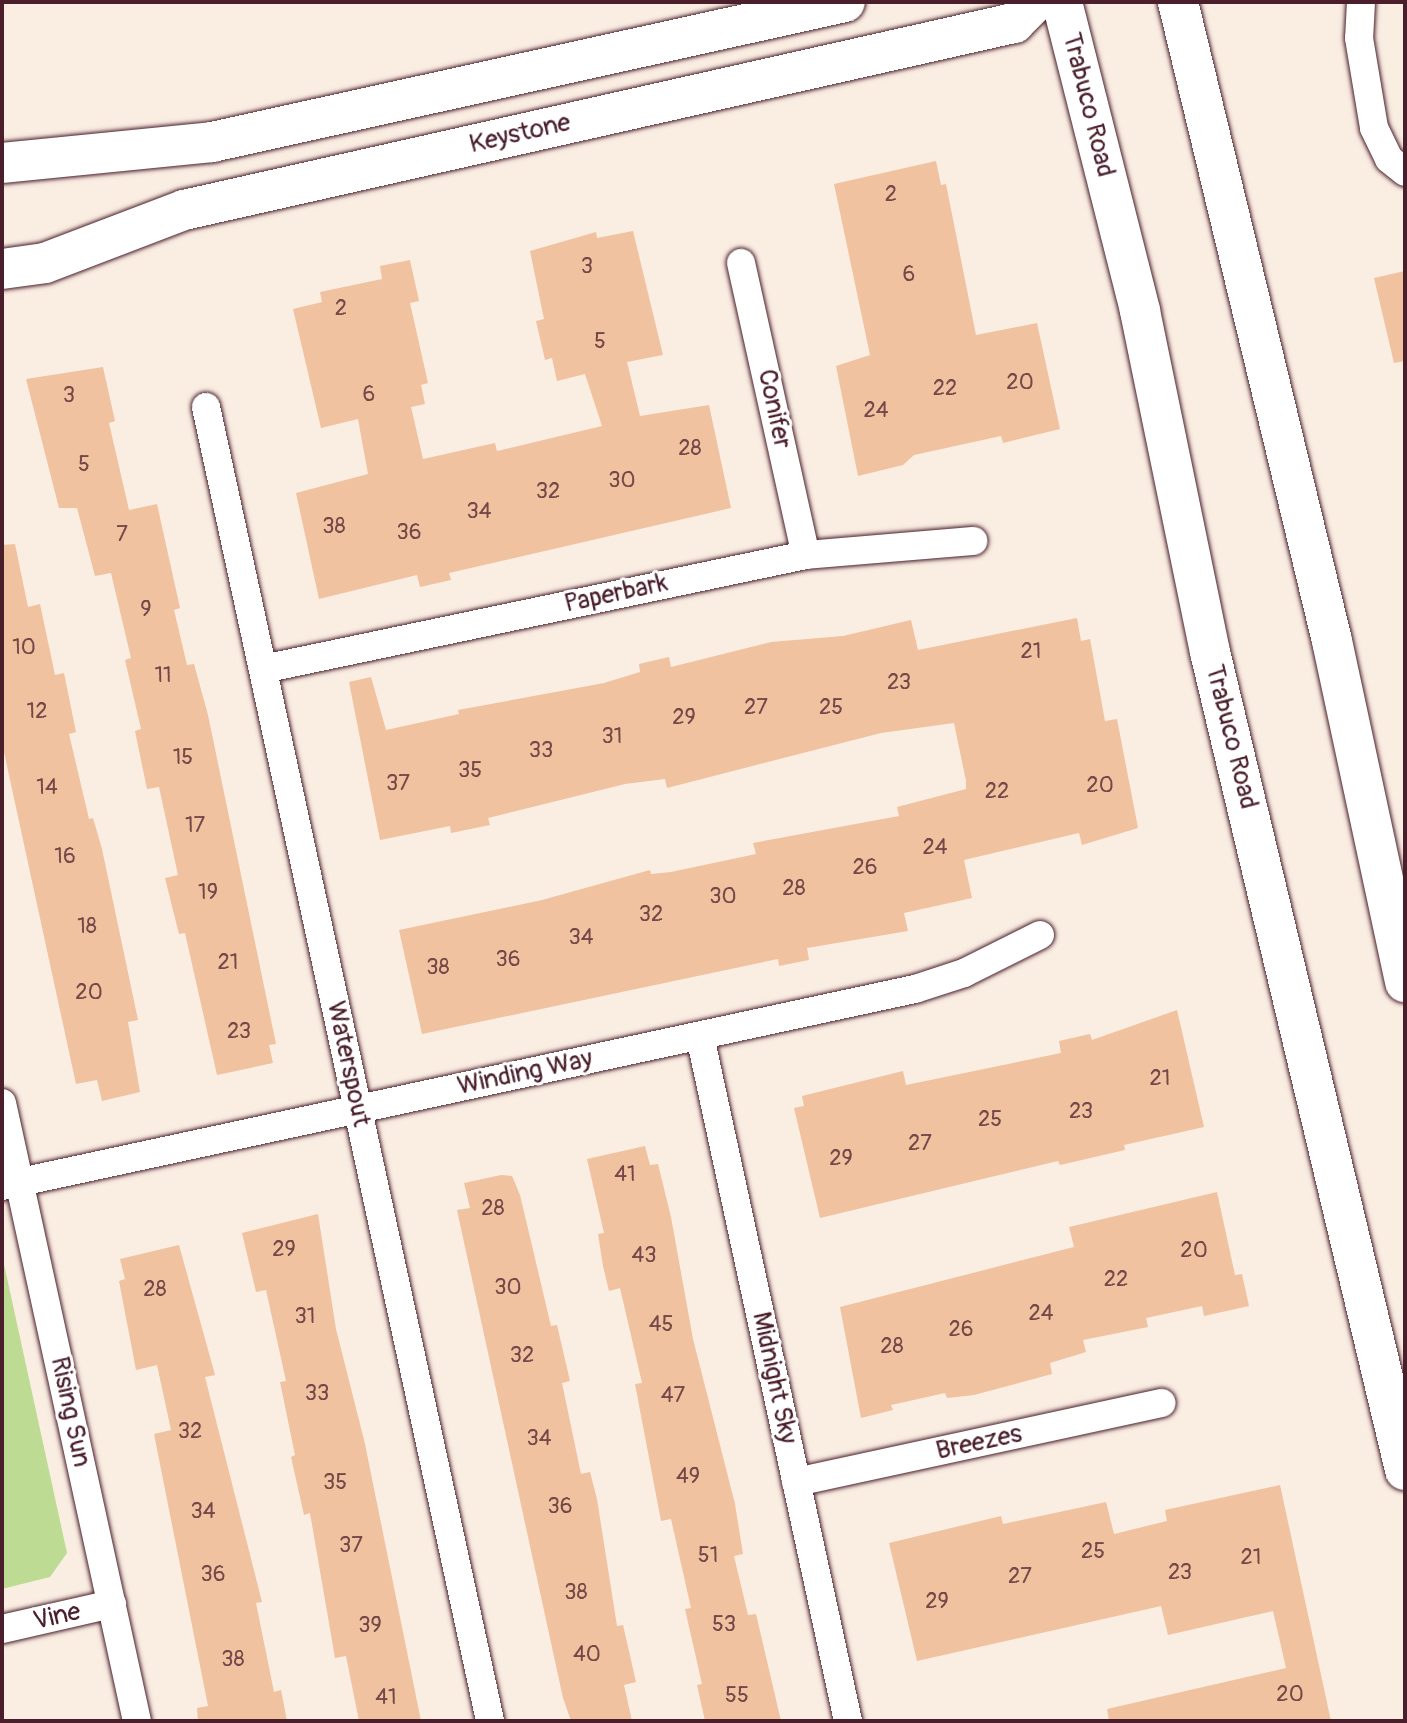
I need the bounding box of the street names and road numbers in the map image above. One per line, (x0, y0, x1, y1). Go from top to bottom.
street label: Trabuco Road (1055, 30, 1121, 180)
street label: Keystone (466, 107, 574, 161)
street label: Conifer (750, 367, 798, 451)
street label: Paperbark (562, 568, 670, 620)
street label: Trabuco Road (1198, 662, 1264, 812)
street label: Waterspout (319, 998, 377, 1130)
street label: Winding Way (455, 1043, 595, 1103)
street label: Midnight Sky (745, 1309, 803, 1447)
street label: Rising Sun (43, 1354, 97, 1470)
street label: Breezes (933, 1419, 1025, 1467)
street label: Vine (30, 1596, 84, 1638)

